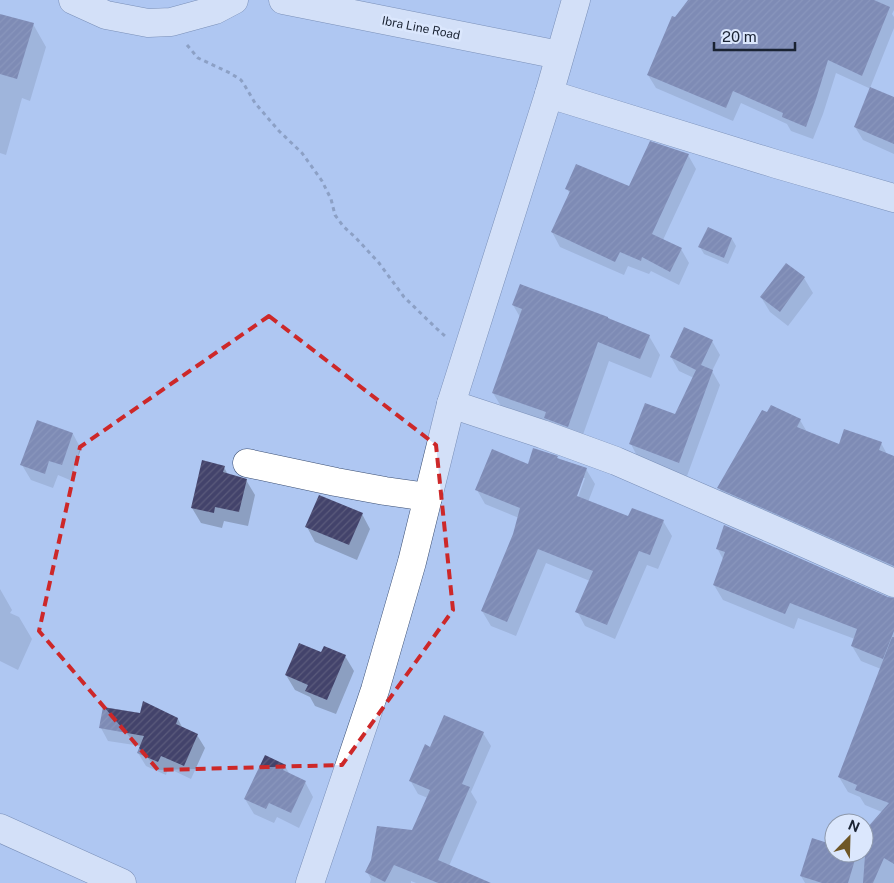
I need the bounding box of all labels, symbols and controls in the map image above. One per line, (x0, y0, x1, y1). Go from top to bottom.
street label: Ibra Line Road (381, 14, 461, 42)
scale bar (714, 20, 795, 52)
text: 20 m (722, 28, 757, 45)
north arrow (824, 813, 874, 863)
text: N (846, 817, 862, 836)

